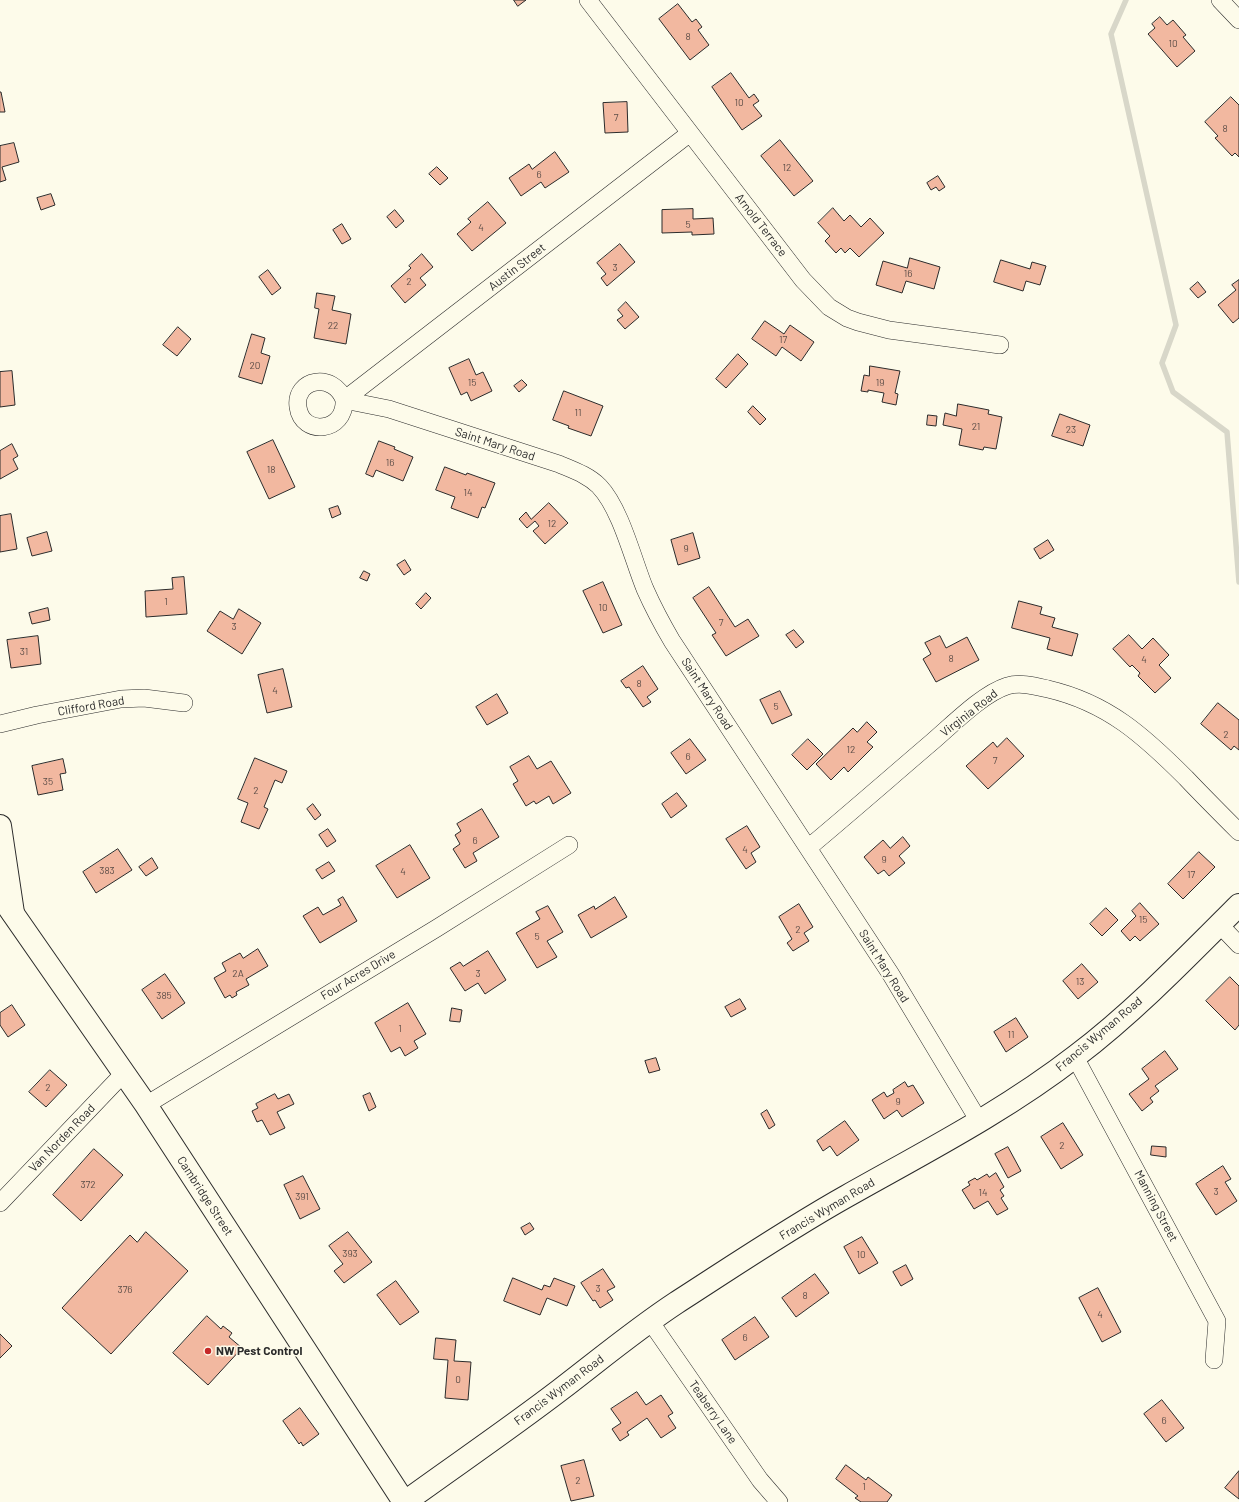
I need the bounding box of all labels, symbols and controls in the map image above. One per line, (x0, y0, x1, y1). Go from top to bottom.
house number: 8 (685, 31, 691, 43)
house number: 10 (1168, 38, 1178, 50)
house number: 10 (734, 97, 744, 109)
house number: 7 (614, 112, 618, 124)
house number: 8 (1222, 123, 1228, 135)
house number: 12 (783, 162, 791, 174)
house number: 6 (536, 169, 542, 181)
street label: Arnold Terrace (732, 191, 790, 259)
house number: 5 (685, 219, 691, 231)
house number: 4 (478, 222, 484, 234)
street label: Austin Street (486, 240, 548, 294)
house number: 3 (612, 262, 618, 274)
house number: 16 (904, 268, 912, 280)
house number: 2 (406, 276, 412, 288)
house number: 22 (328, 320, 338, 332)
house number: 17 (779, 334, 787, 346)
house number: 20 (249, 360, 261, 372)
house number: 15 (468, 377, 476, 389)
house number: 19 (876, 377, 884, 389)
house number: 11 (574, 407, 582, 419)
house number: 21 (972, 421, 980, 433)
street label: Saint Mary Road (453, 424, 537, 464)
house number: 23 (1066, 424, 1076, 436)
house number: 16 (386, 457, 394, 469)
house number: 18 (267, 464, 275, 476)
house number: 14 (463, 487, 473, 499)
house number: 12 (548, 518, 556, 530)
house number: 9 (683, 543, 689, 555)
house number: 1 (164, 596, 168, 608)
house number: 10 (598, 602, 608, 614)
house number: 7 (719, 617, 723, 629)
house number: 3 (231, 621, 237, 633)
house number: 31 (20, 646, 28, 658)
house number: 8 (948, 653, 954, 665)
house number: 4 (1141, 654, 1147, 666)
street label: Saint Mary Road (678, 655, 736, 733)
house number: 8 (636, 678, 642, 690)
house number: 4 (272, 685, 278, 697)
street label: Virginia Road (938, 686, 1000, 740)
street label: Clifford Road (57, 693, 125, 719)
house number: 5 (773, 701, 779, 713)
house number: 2 (1223, 729, 1229, 741)
house number: 12 (847, 744, 855, 756)
house number: 6 (685, 751, 691, 763)
house number: 7 (993, 755, 997, 767)
house number: 35 (43, 776, 53, 788)
house number: 2 (253, 785, 259, 797)
house number: 6 (472, 835, 478, 847)
house number: 4 (742, 844, 748, 856)
house number: 9 (881, 854, 887, 866)
house number: 383 (99, 865, 115, 877)
house number: 4 (400, 866, 406, 878)
house number: 17 (1187, 869, 1195, 881)
house number: 15 (1139, 914, 1147, 926)
house number: 2 (795, 924, 801, 936)
street label: Saint Mary Road (856, 927, 912, 1005)
house number: 5 (534, 931, 540, 943)
street label: Four Acres Drive (318, 947, 398, 1003)
house number: 2A (232, 968, 244, 980)
house number: 3 (475, 968, 481, 980)
house number: 13 (1076, 976, 1084, 988)
house number: 385 (156, 990, 172, 1002)
street label: Francis Wyman Road (1053, 994, 1145, 1074)
house number: 1 (398, 1023, 402, 1035)
house number: 11 (1007, 1029, 1015, 1041)
house number: 2 (45, 1082, 51, 1094)
house number: 9 (895, 1096, 901, 1108)
street label: Van Norden Road (26, 1101, 98, 1175)
house number: 2 (1059, 1140, 1065, 1152)
street label: Cambridge Street (174, 1154, 236, 1238)
street label: Manning Street (1131, 1168, 1181, 1244)
street label: Francis Wyman Road (777, 1175, 877, 1243)
house number: 372 (80, 1179, 96, 1191)
house number: 3 (1213, 1186, 1219, 1198)
house number: 14 (978, 1187, 988, 1199)
house number: 391 (295, 1191, 309, 1203)
house number: 393 (342, 1248, 358, 1260)
house number: 10 (856, 1249, 866, 1261)
house number: 3 (595, 1283, 601, 1295)
house number: 376 (117, 1284, 133, 1296)
house number: 8 (802, 1290, 808, 1302)
house number: 4 (1097, 1309, 1103, 1321)
house number: 6 (742, 1332, 748, 1344)
place label: NW Pest Control (216, 1344, 302, 1358)
marker: NW Pest Control (203, 1346, 213, 1356)
street label: Francis Wyman Road (511, 1352, 607, 1428)
house number: 0 (455, 1374, 461, 1386)
street label: Teaberry Lane (686, 1378, 740, 1446)
house number: 6 (1161, 1415, 1167, 1427)
house number: 2 (575, 1475, 581, 1487)
house number: 1 (862, 1481, 866, 1493)

